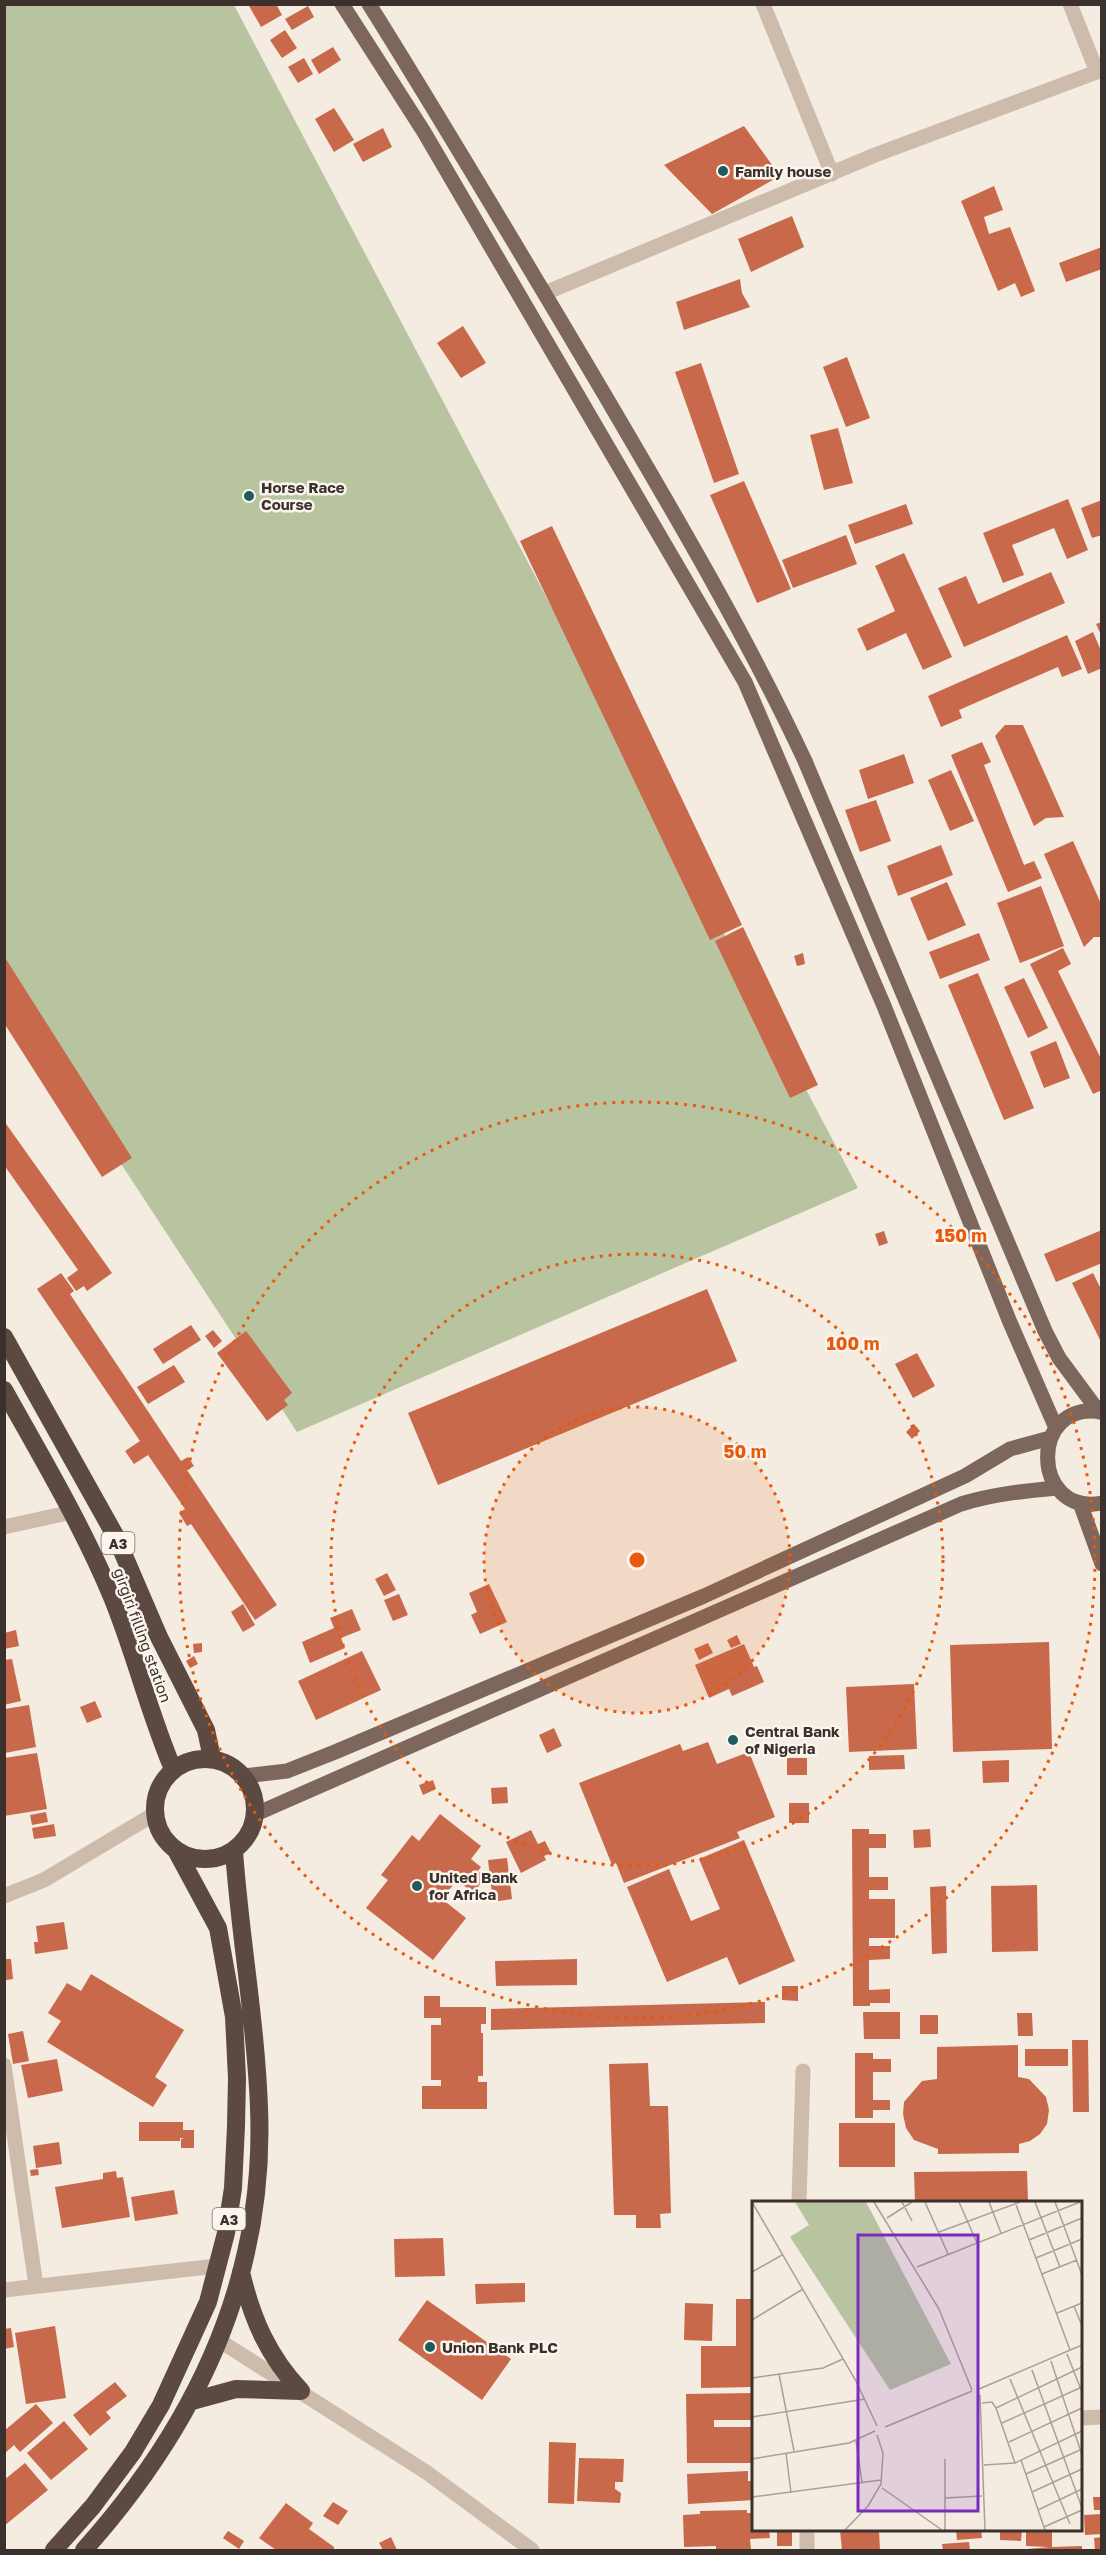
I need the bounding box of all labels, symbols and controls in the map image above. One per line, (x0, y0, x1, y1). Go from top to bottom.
place label: Family house (735, 162, 831, 180)
marker: Family house (716, 164, 730, 178)
place label: Horse Race Course (261, 478, 345, 513)
marker: Horse Race Course (242, 489, 256, 503)
text: 150 m (935, 1224, 987, 1246)
text: 100 m (827, 1332, 879, 1354)
text: 50 m (724, 1440, 766, 1462)
road number: A3 (102, 1532, 134, 1554)
centre of rings (627, 1550, 647, 1570)
street label: girgiri filling station (110, 1565, 176, 1705)
place label: Central Bank of Nigeria (745, 1722, 840, 1757)
marker: Central Bank of Nigeria (726, 1733, 740, 1747)
place label: United Bank for Africa (429, 1868, 518, 1903)
marker: United Bank for Africa (410, 1879, 424, 1893)
inset map (752, 2201, 1082, 2531)
road number: A3 (212, 2208, 246, 2230)
place label: Union Bank PLC (442, 2338, 558, 2356)
marker: Union Bank PLC (423, 2340, 437, 2354)

